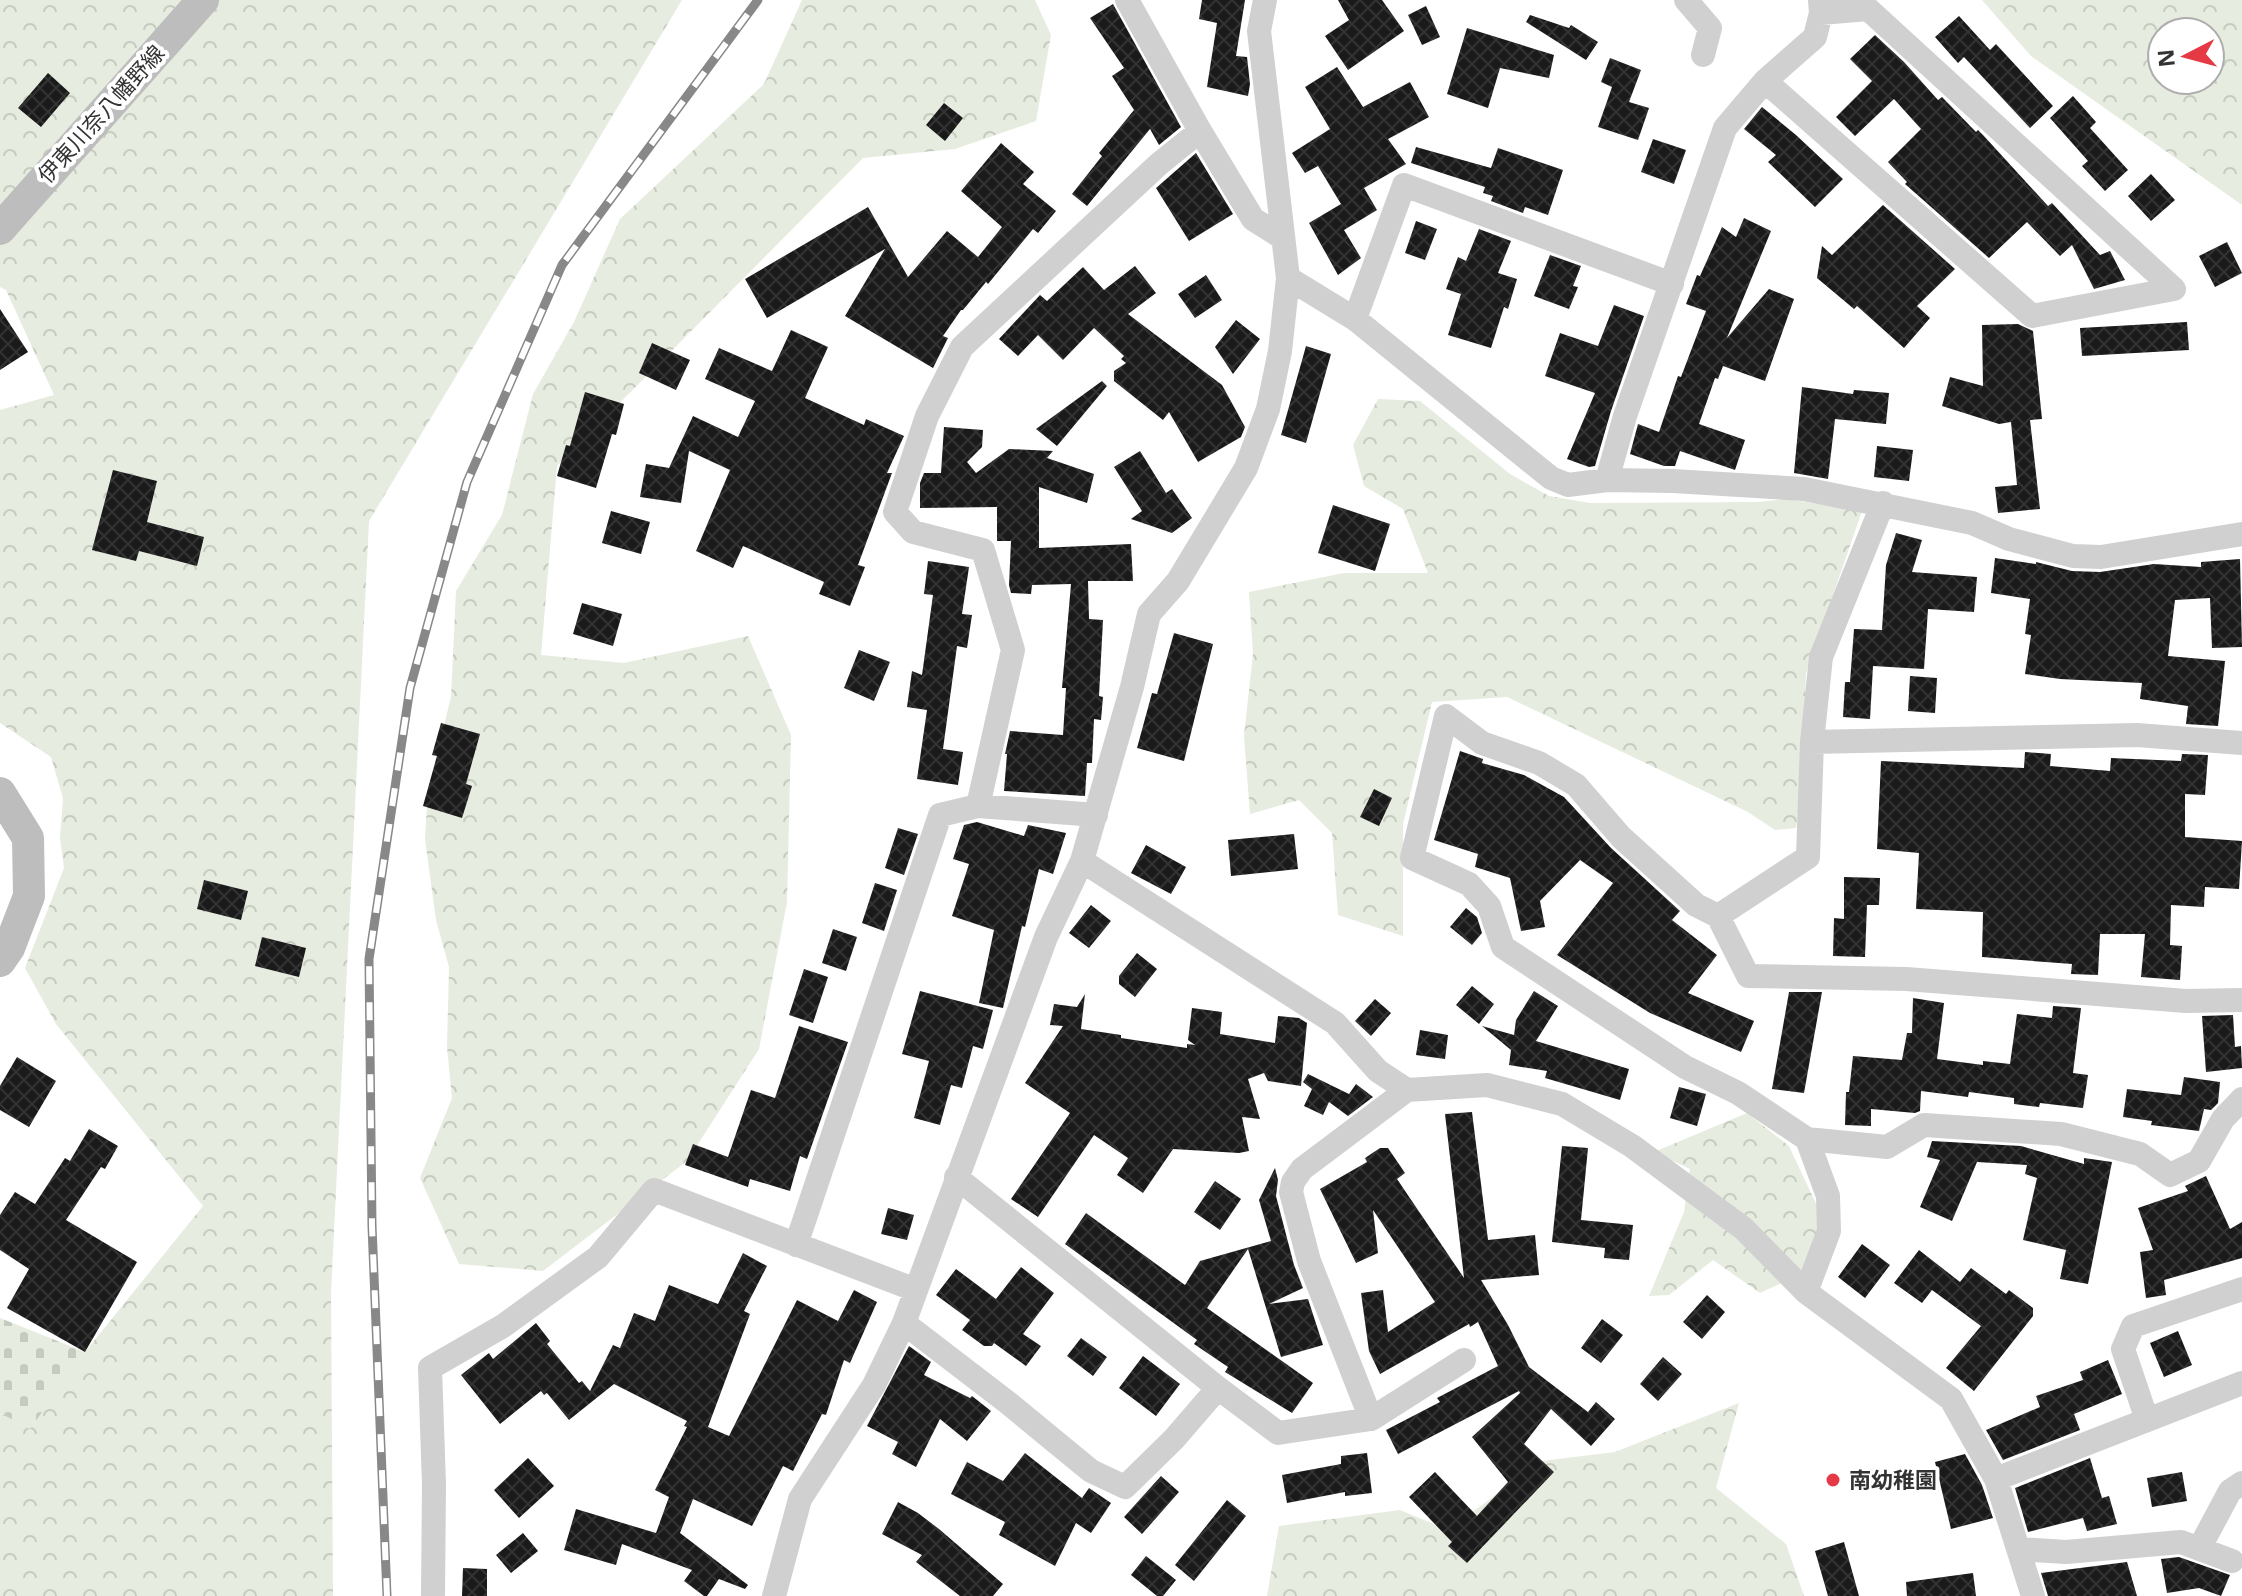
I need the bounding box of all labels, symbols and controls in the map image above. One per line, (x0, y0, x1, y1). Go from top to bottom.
north arrow (2146, 16, 2226, 96)
street label: 伊東川奈八幡野線 (30, 38, 170, 189)
text: N (2149, 48, 2181, 69)
place label: 南幼稚園 (1849, 1464, 1937, 1494)
marker: 南幼稚園 (1824, 1471, 1842, 1489)

